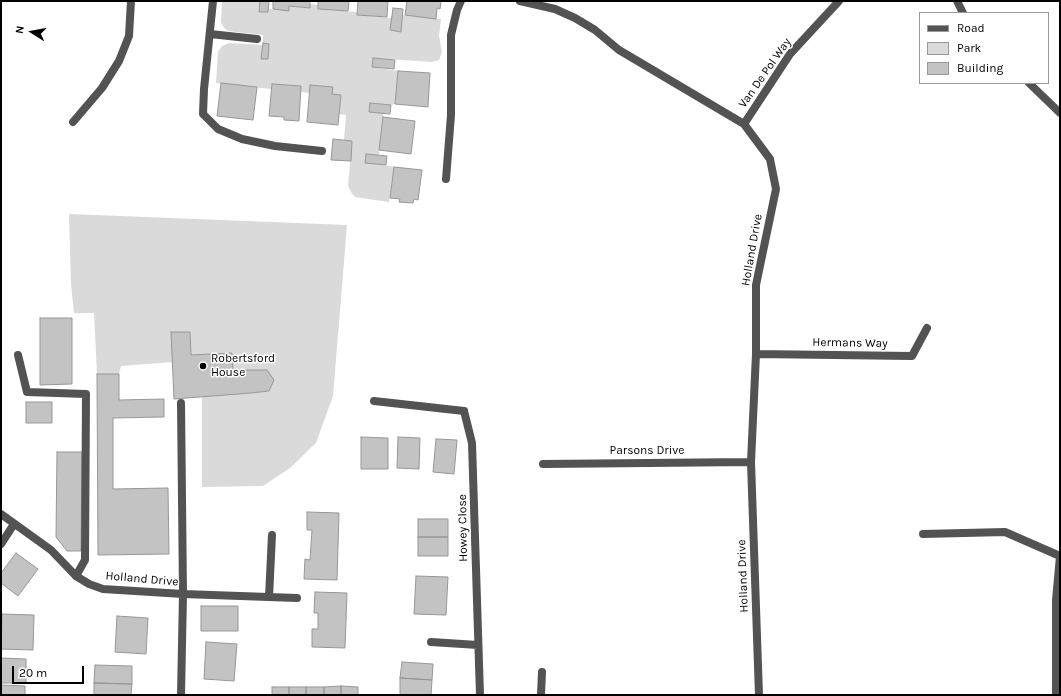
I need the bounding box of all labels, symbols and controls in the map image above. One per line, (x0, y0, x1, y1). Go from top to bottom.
north arrow (12, 12, 52, 52)
legend (919, 12, 1049, 84)
text: Road (957, 21, 985, 35)
text: N (13, 25, 27, 35)
street label: Van De Pol Way (736, 35, 794, 111)
text: Park (957, 41, 981, 55)
text: Building (957, 61, 1003, 75)
street label: Holland Drive (739, 213, 765, 287)
street label: Hermans Way (812, 335, 888, 351)
place label: Robertsford House (211, 352, 275, 380)
marker: Robertsford House (198, 361, 208, 371)
street label: Parsons Drive (610, 444, 684, 458)
street label: Howey Close (455, 494, 471, 562)
street label: Holland Drive (735, 539, 751, 613)
street label: Holland Drive (105, 569, 179, 589)
scale bar (14, 658, 86, 684)
text: 20 m (19, 666, 47, 680)

